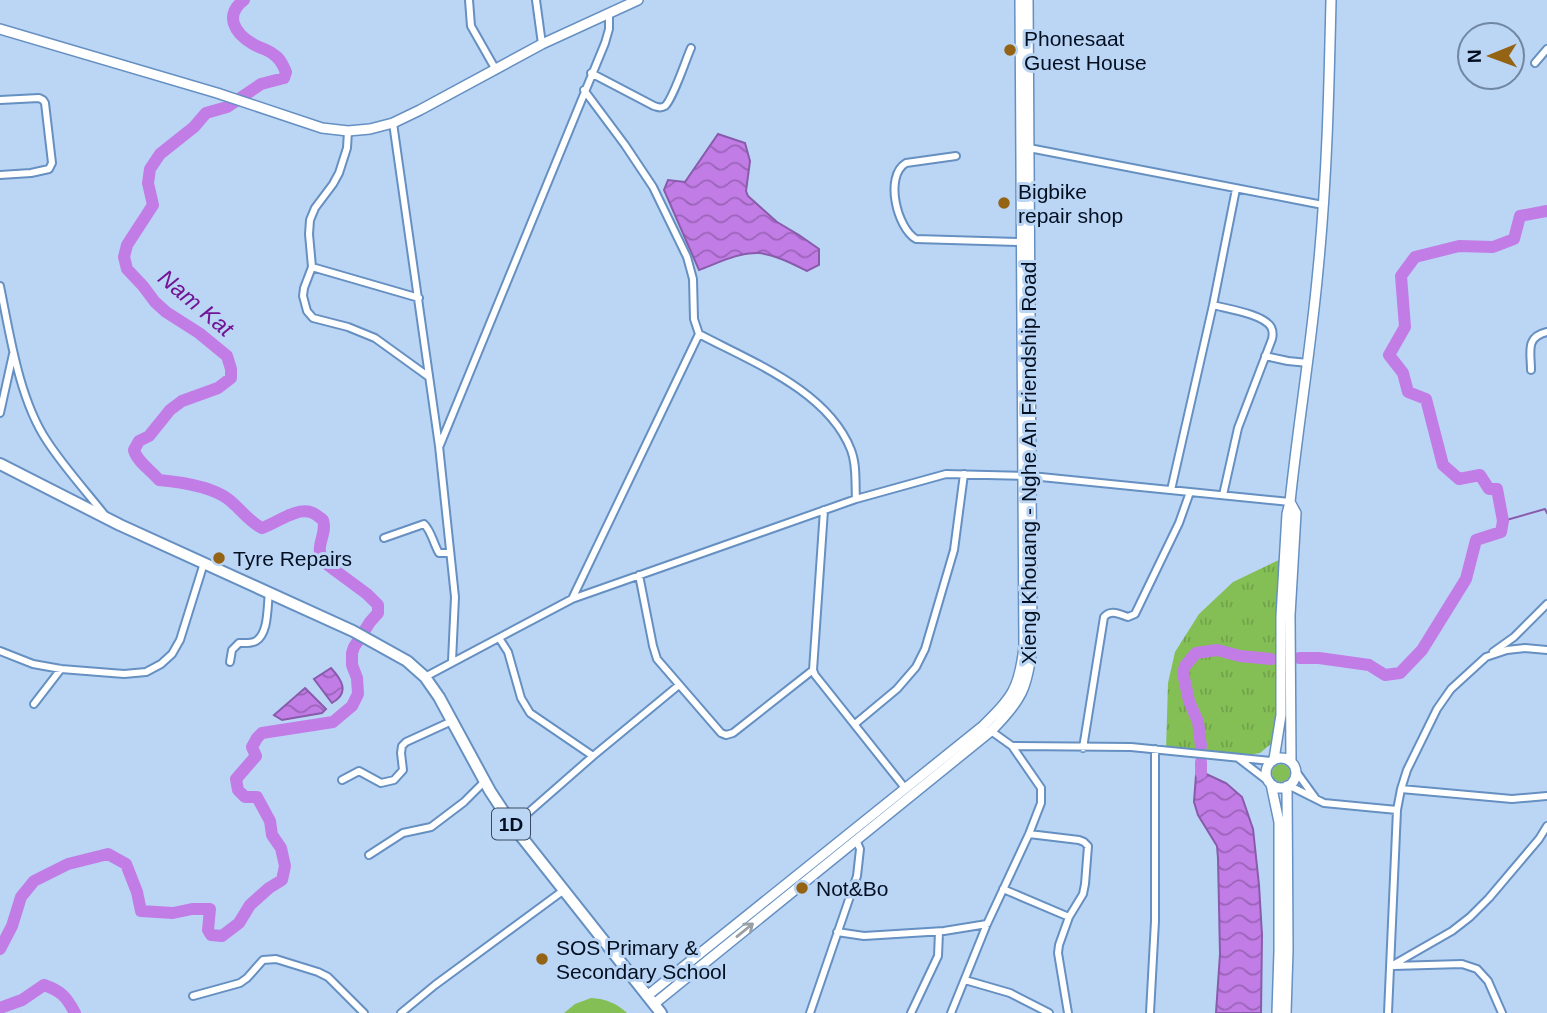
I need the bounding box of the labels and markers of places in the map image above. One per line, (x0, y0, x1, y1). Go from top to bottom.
place label: Phonesaat Guest House (1024, 27, 1147, 74)
marker: Phonesaat Guest House (1002, 42, 1018, 58)
place label: Bigbike repair shop (1018, 180, 1123, 227)
marker: Bigbike repair shop (996, 195, 1012, 211)
place label: Tyre Repairs (233, 547, 352, 570)
marker: Tyre Repairs (211, 550, 227, 566)
place label: Not&Bo (816, 877, 888, 900)
marker: Not&Bo (794, 880, 810, 896)
place label: SOS Primary & Secondary School (556, 936, 726, 983)
marker: SOS Primary & Secondary School (534, 951, 550, 967)

